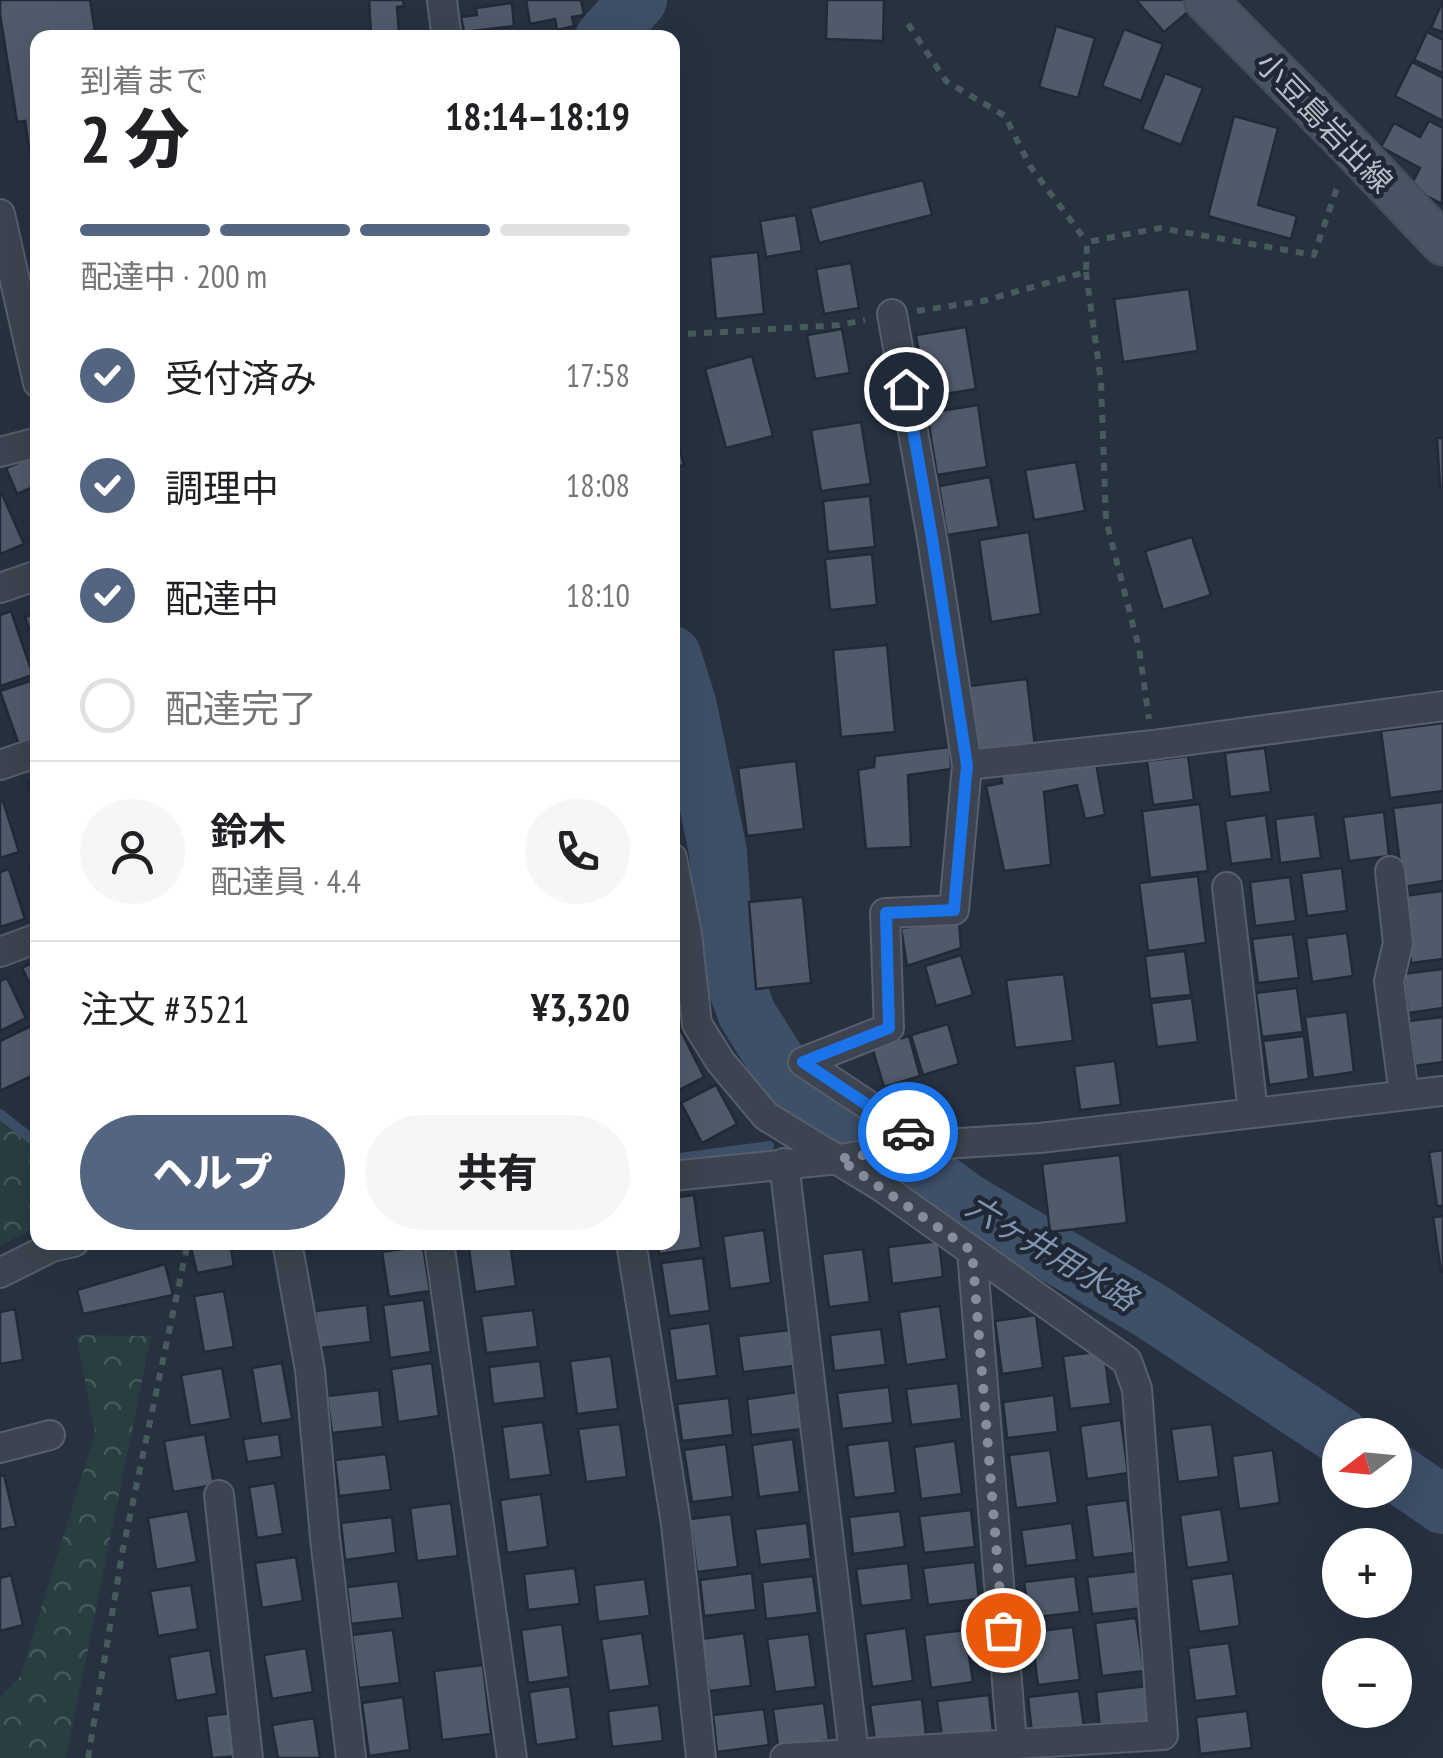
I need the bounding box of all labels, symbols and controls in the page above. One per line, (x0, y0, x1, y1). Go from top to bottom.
street label: 小豆島岩出線 (1248, 44, 1402, 200)
text: 到着まで (80, 59, 208, 101)
text: 18:14–18:19 (445, 91, 630, 140)
text: 2 分 (80, 96, 189, 180)
text: 配達中 · 200 m (80, 255, 267, 297)
pin (864, 347, 949, 432)
icon: check (80, 348, 135, 403)
text: 受付済み (165, 353, 317, 402)
text: 17:58 (566, 354, 630, 396)
icon: home (879, 362, 934, 417)
icon: check (80, 458, 135, 513)
text: 調理中 (165, 463, 279, 512)
text: 18:08 (566, 464, 630, 506)
icon: check (80, 568, 135, 623)
text: 配達中 (165, 573, 279, 622)
text: 18:10 (566, 574, 630, 616)
text: 配達完了 (165, 683, 317, 732)
button: person (80, 799, 185, 904)
button: phone (525, 799, 630, 904)
text: 鈴木 (210, 806, 286, 855)
text: 配達員 · 4.4 (210, 860, 361, 902)
text: ¥3,320 (531, 982, 630, 1031)
text: 注文 #3521 (80, 984, 250, 1033)
courier (858, 1082, 958, 1182)
icon: car (881, 1105, 936, 1160)
button: ヘルプ (80, 1115, 345, 1230)
button: 共有 (365, 1115, 630, 1230)
water label: 六ヶ井用水路 (959, 1185, 1148, 1321)
north arrow (1322, 1418, 1412, 1508)
map controls (1322, 1418, 1412, 1728)
button: + (1322, 1528, 1412, 1618)
pin (961, 1588, 1046, 1673)
icon: bag (976, 1603, 1031, 1658)
button: − (1322, 1638, 1412, 1728)

